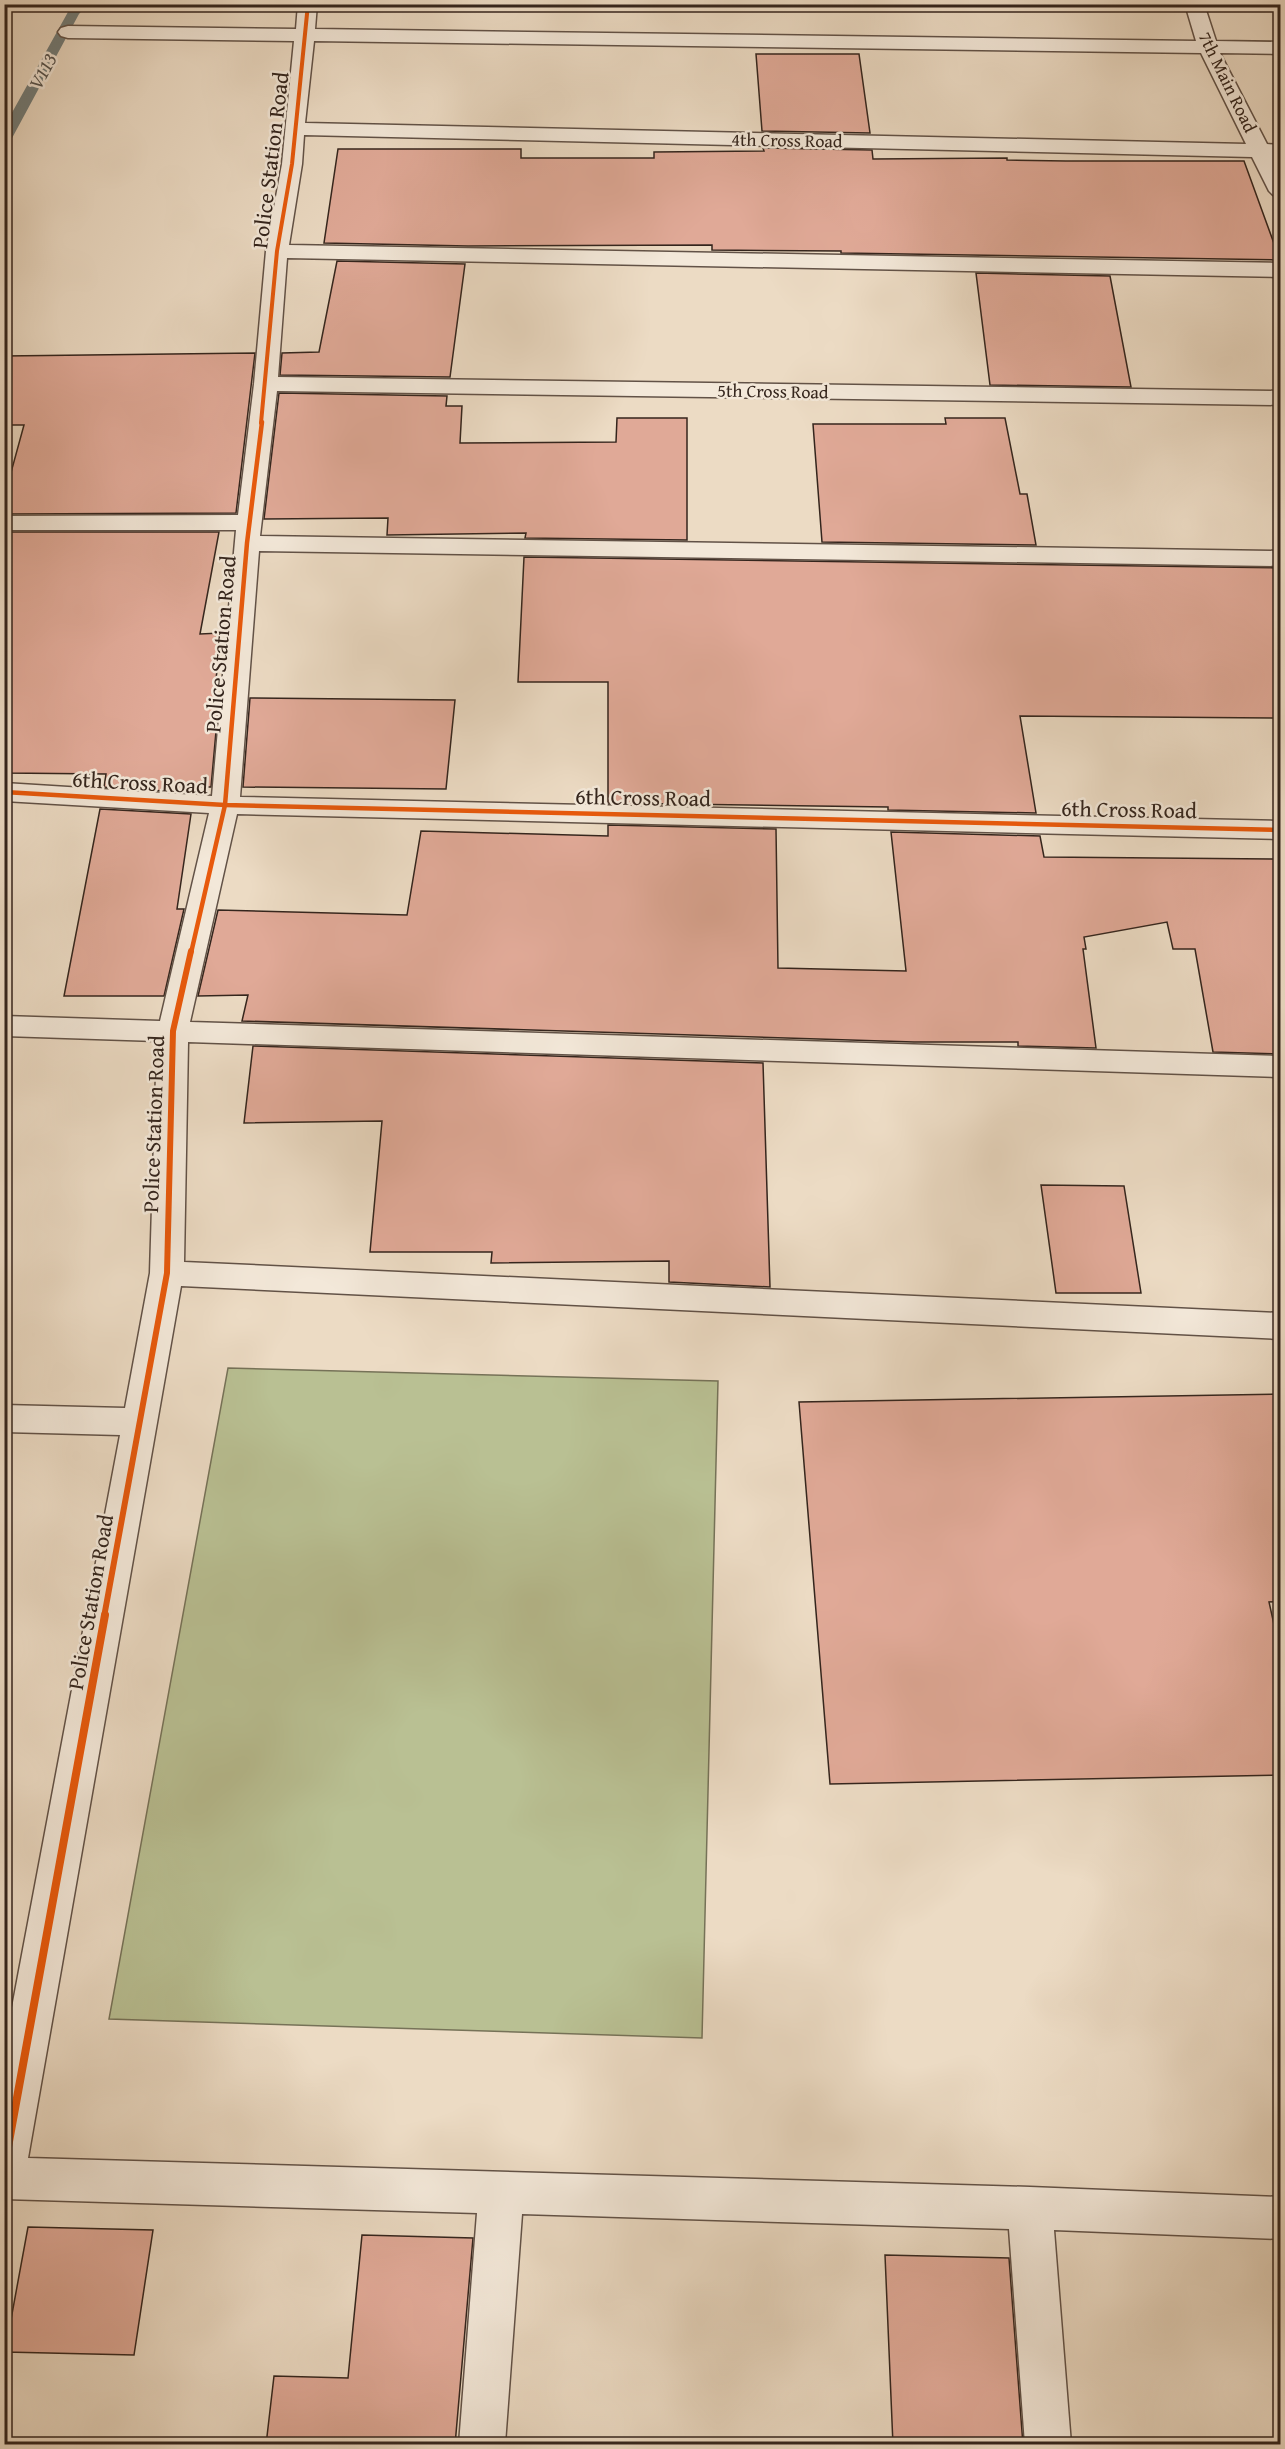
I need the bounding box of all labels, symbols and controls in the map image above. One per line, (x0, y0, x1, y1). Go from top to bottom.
street label: 7th Main Road (1192, 27, 1264, 137)
water label: V113 (20, 48, 64, 94)
street label: Police Station Road (243, 70, 297, 250)
street label: 4th Cross Road (731, 126, 843, 154)
street label: 5th Cross Road (717, 377, 829, 405)
street label: Police Station Road (196, 554, 244, 734)
street label: 6th Cross Road (71, 762, 209, 802)
street label: 6th Cross Road (575, 780, 711, 814)
street label: 6th Cross Road (1061, 792, 1197, 826)
street label: Police Station Road (134, 1034, 172, 1213)
street label: Police Station Road (59, 1512, 121, 1692)

